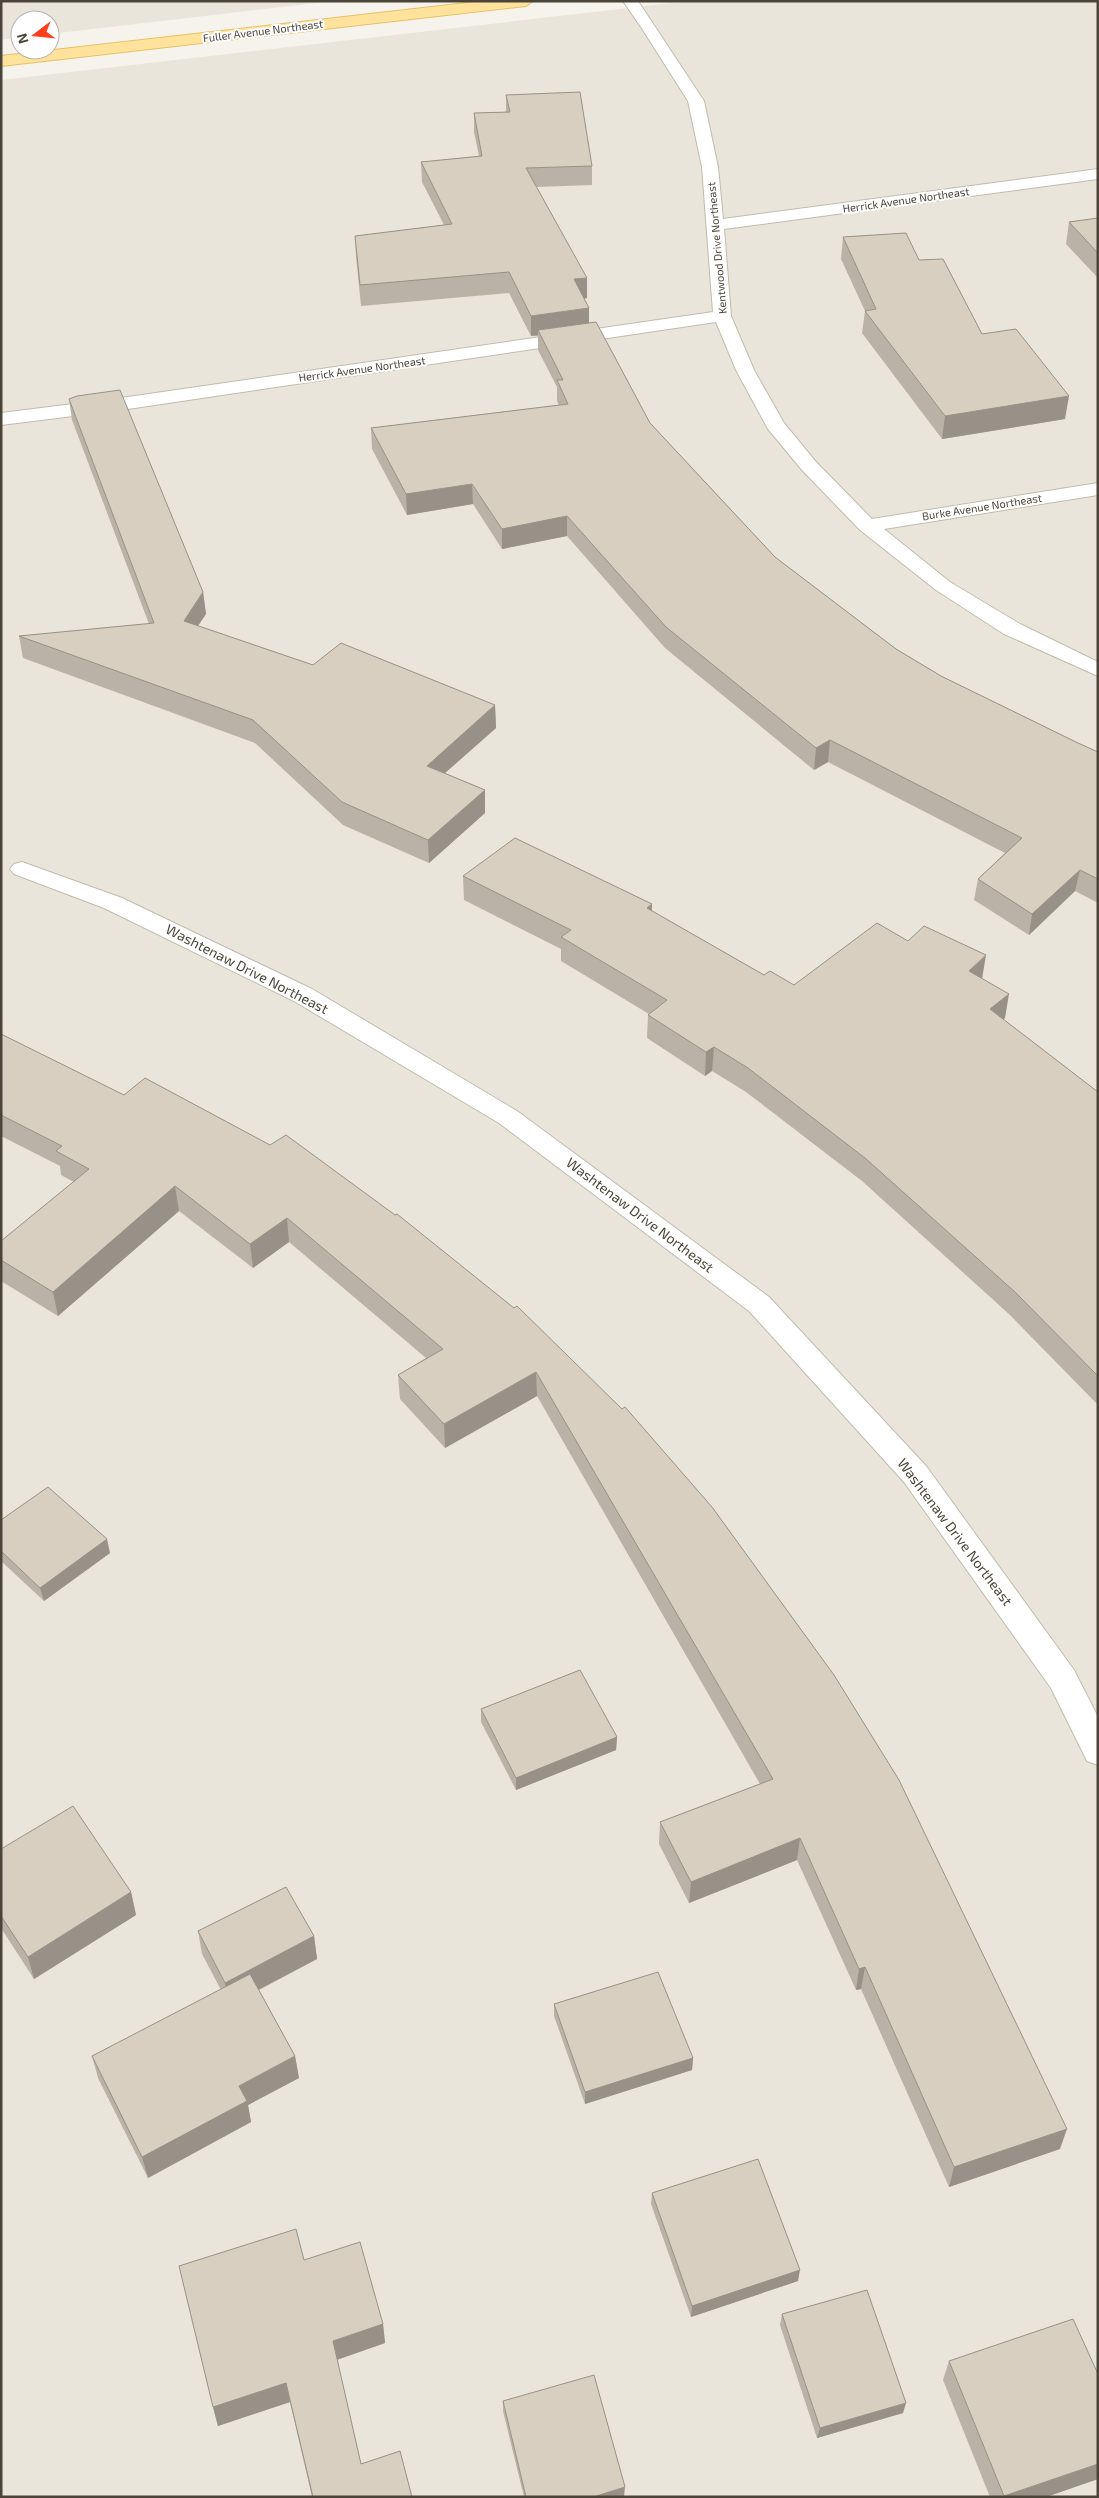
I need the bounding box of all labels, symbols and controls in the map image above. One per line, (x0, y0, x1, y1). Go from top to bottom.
north arrow (10, 10, 60, 60)
street label: Fuller Avenue Northeast (202, 17, 324, 44)
text: N (12, 32, 32, 46)
street label: Kentwood Drive Northeast (704, 182, 729, 315)
street label: Herrick Avenue Northeast (842, 184, 970, 215)
street label: Herrick Avenue Northeast (298, 353, 426, 384)
street label: Burke Avenue Northeast (921, 491, 1043, 522)
street label: Washtenaw Drive Northeast (163, 920, 331, 1017)
street label: Washtenaw Drive Northeast (563, 1154, 717, 1276)
street label: Washtenaw Drive Northeast (894, 1455, 1016, 1609)

